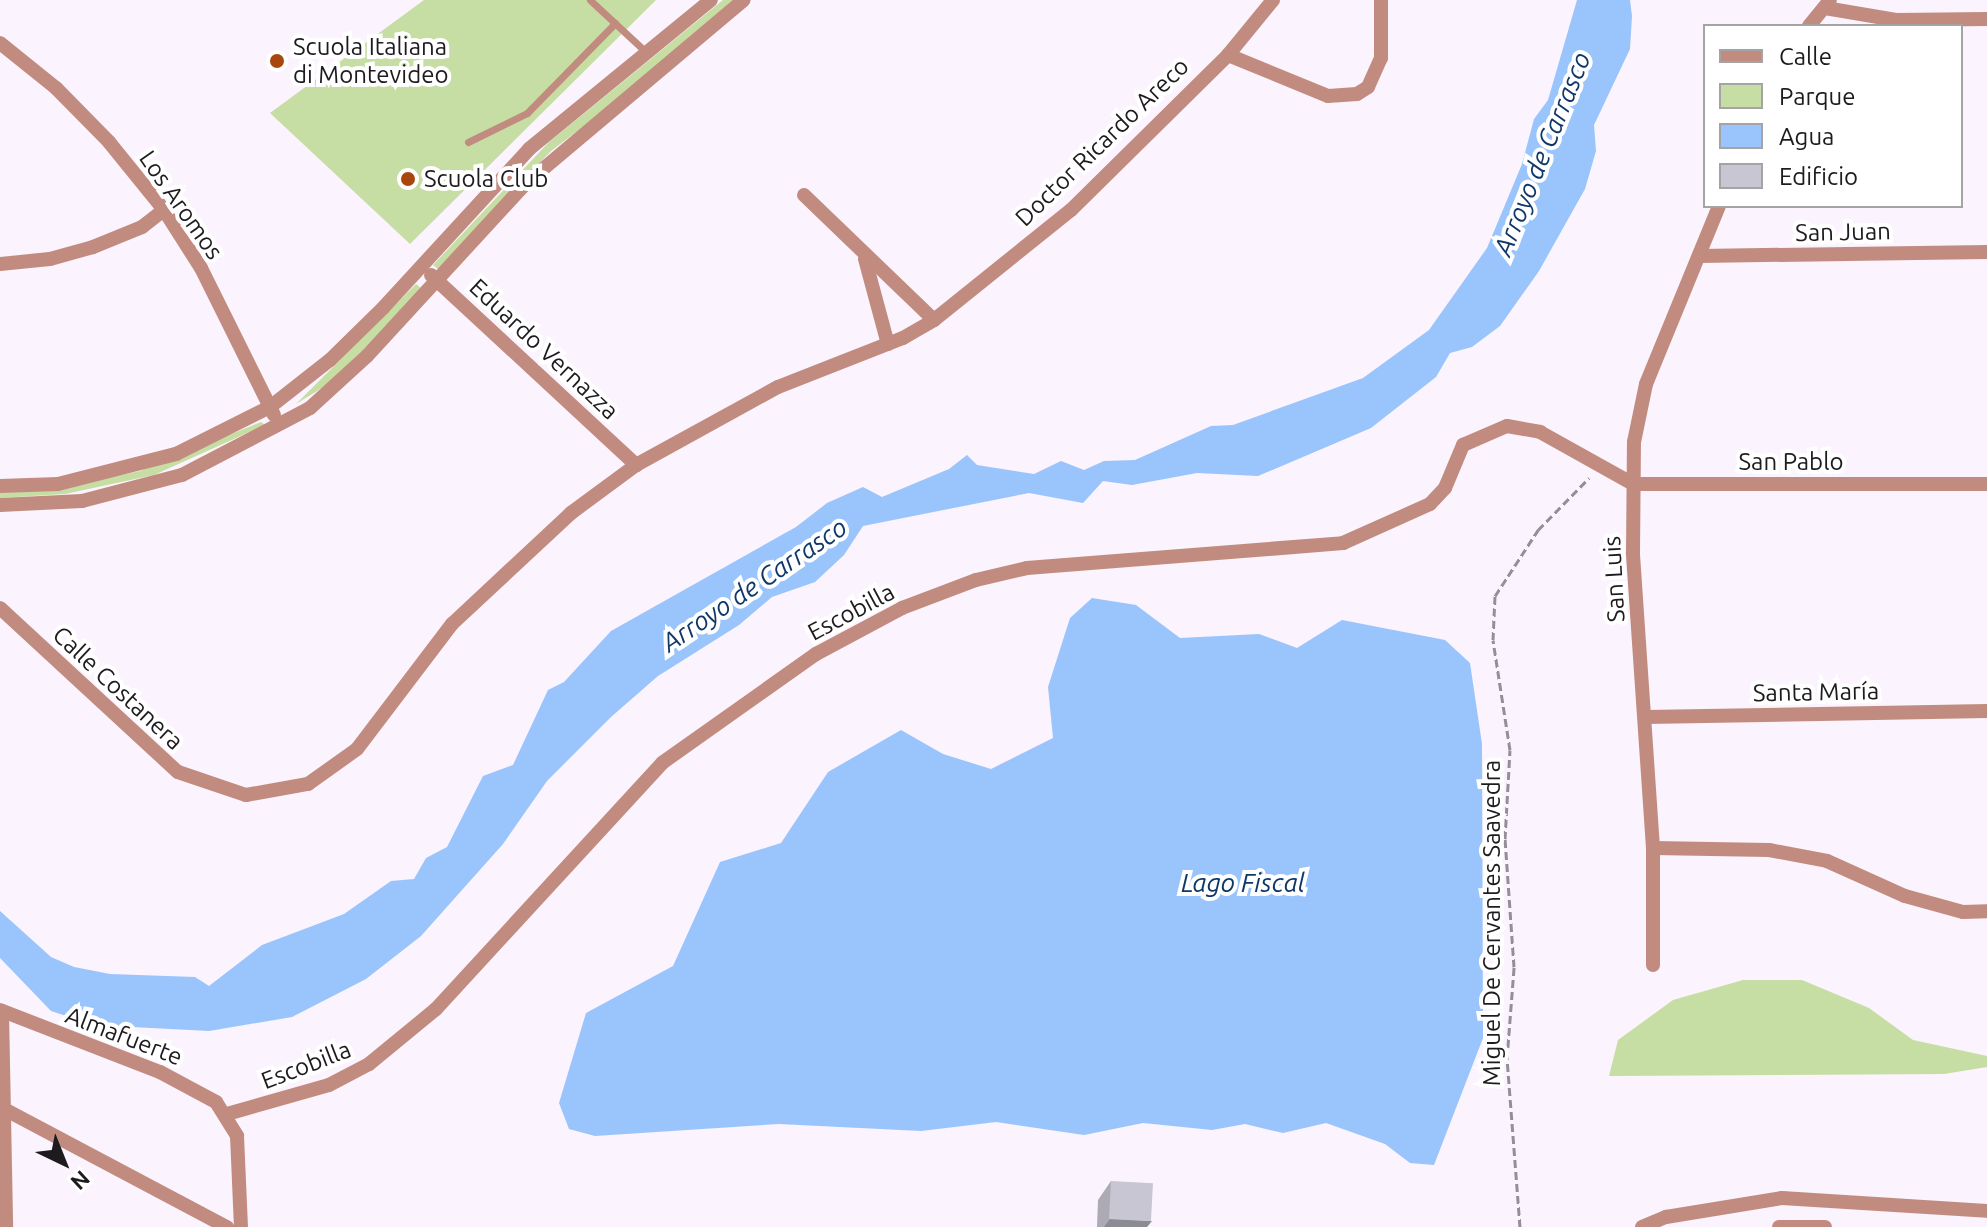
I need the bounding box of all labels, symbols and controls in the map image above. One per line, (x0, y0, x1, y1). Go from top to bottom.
legend (1703, 24, 1963, 208)
place label: Scuola Italiana di Montevideo (293, 33, 448, 89)
text: Calle (1779, 43, 1832, 70)
water label: Arroyo de Carrasco (1487, 48, 1597, 260)
marker: Scuola Italiana di Montevideo (268, 52, 286, 70)
street label: Doctor Ricardo Areco (1009, 52, 1195, 232)
text: Parque (1779, 83, 1856, 110)
text: Agua (1779, 123, 1834, 150)
street label: Los Aromos (133, 145, 229, 265)
text: Edificio (1779, 163, 1858, 190)
place label: Scuola Club (424, 165, 548, 193)
marker: Scuola Club (399, 170, 417, 188)
street label: San Juan (1795, 217, 1891, 247)
street label: Eduardo Vernazza (464, 273, 624, 425)
street label: San Pablo (1739, 448, 1843, 476)
water label: Arroyo de Carrasco (656, 512, 852, 658)
street label: San Luis (1597, 535, 1631, 623)
street label: Escobilla (803, 577, 899, 647)
street label: Calle Costanera (47, 620, 189, 756)
street label: Santa María (1753, 676, 1879, 708)
street label: Miguel De Cervantes Saavedra (1478, 760, 1506, 1086)
water label: Lago Fiscal (1181, 867, 1305, 899)
street label: Almafuerte (62, 1001, 186, 1071)
street label: Escobilla (257, 1035, 355, 1095)
north arrow (24, 1123, 104, 1203)
text: N (66, 1166, 95, 1196)

